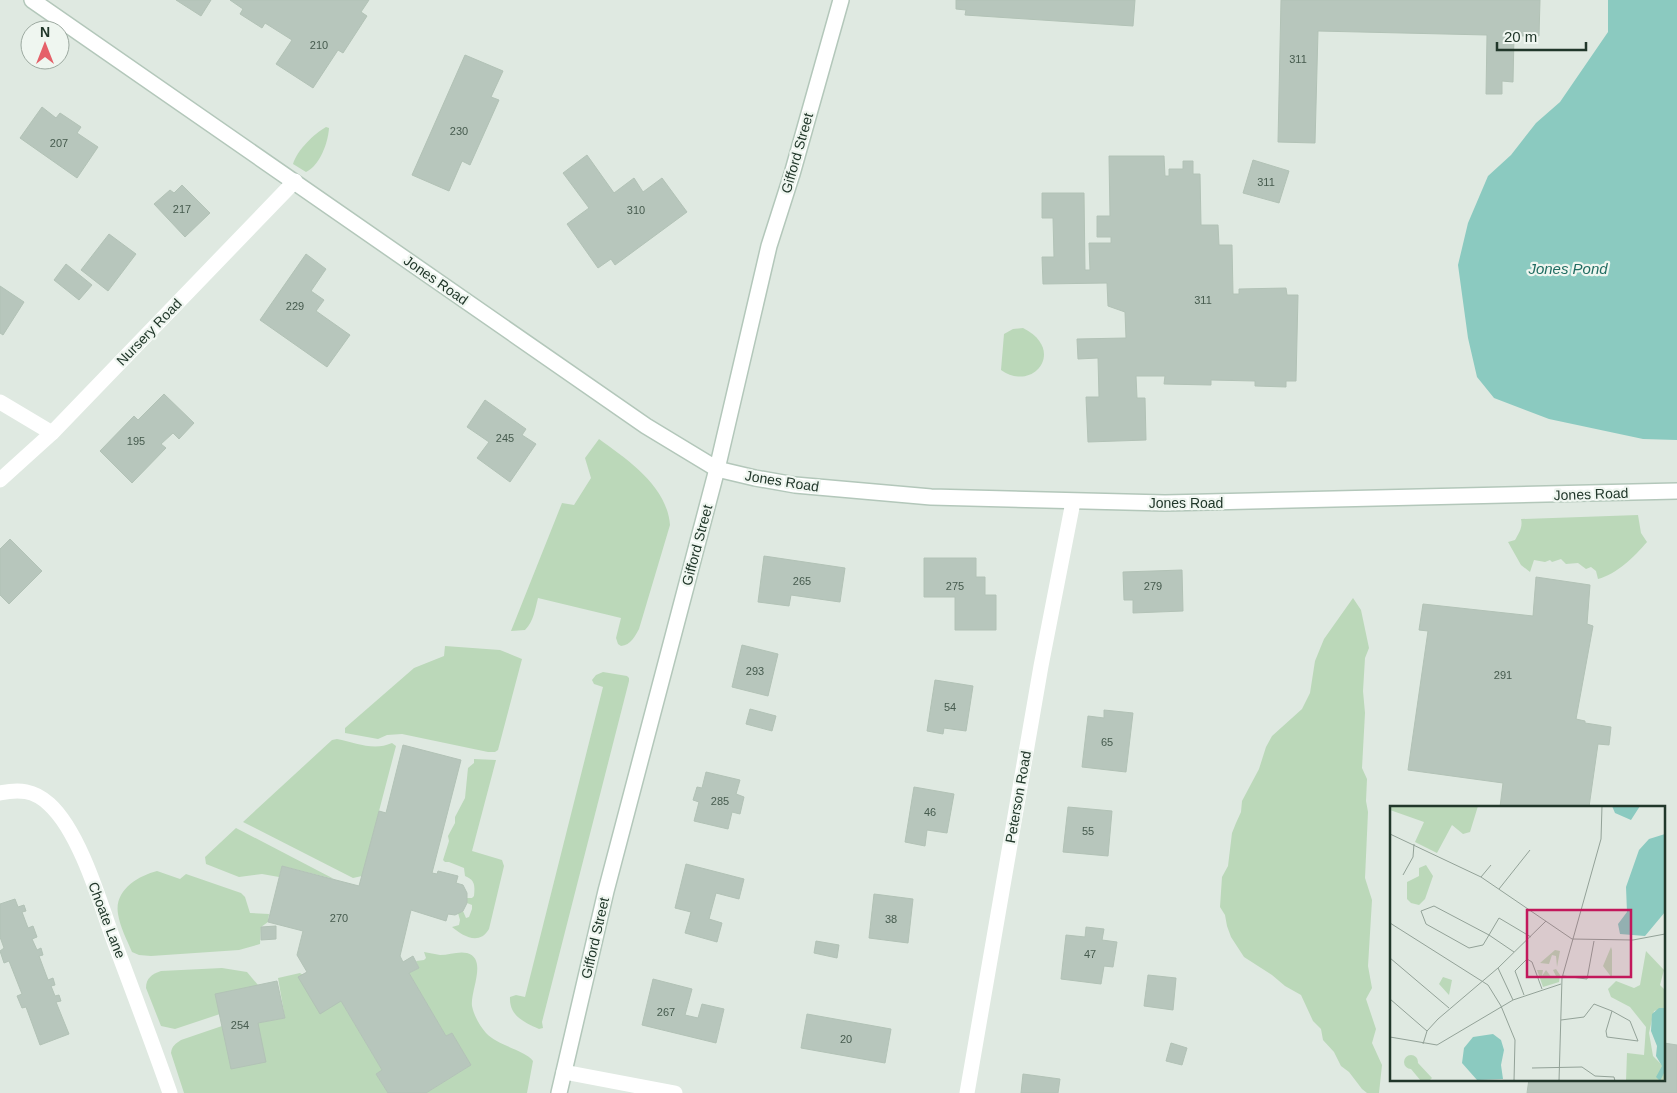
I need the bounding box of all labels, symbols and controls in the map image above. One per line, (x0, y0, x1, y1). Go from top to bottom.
north arrow (20, 20, 70, 70)
scale bar (1497, 20, 1586, 52)
text: N (40, 24, 50, 40)
text: 20 m (1504, 28, 1537, 45)
house number: 210 (310, 39, 328, 51)
house number: 311 (1289, 53, 1307, 65)
street label: Gifford Street (778, 111, 816, 195)
house number: 230 (450, 125, 468, 137)
house number: 207 (50, 137, 68, 149)
house number: 311 (1257, 176, 1275, 188)
house number: 217 (173, 203, 191, 215)
house number: 310 (627, 204, 645, 216)
street label: Jones Road (401, 252, 471, 308)
water label: Jones Pond (1527, 260, 1608, 277)
house number: 311 (1194, 294, 1212, 306)
street label: Nursery Road (113, 295, 185, 369)
house number: 229 (286, 300, 304, 312)
house number: 245 (496, 432, 514, 444)
house number: 195 (127, 435, 145, 447)
street label: Jones Road (744, 467, 820, 495)
street label: Jones Road (1553, 485, 1629, 503)
street label: Jones Road (1149, 495, 1223, 511)
street label: Gifford Street (679, 503, 715, 587)
house number: 265 (793, 575, 811, 587)
house number: 275 (946, 580, 964, 592)
house number: 279 (1144, 580, 1162, 592)
house number: 293 (746, 665, 764, 677)
house number: 291 (1494, 669, 1512, 681)
house number: 54 (944, 701, 956, 713)
house number: 65 (1101, 736, 1113, 748)
street label: Peterson Road (1002, 750, 1034, 844)
house number: 285 (711, 795, 729, 807)
house number: 46 (924, 806, 936, 818)
inset map (1390, 806, 1664, 1080)
house number: 55 (1082, 825, 1094, 837)
street label: Choate Lane (85, 880, 129, 960)
street label: Gifford Street (578, 896, 612, 980)
house number: 270 (330, 912, 348, 924)
house number: 38 (885, 913, 897, 925)
house number: 47 (1084, 948, 1096, 960)
house number: 267 (657, 1006, 675, 1018)
house number: 254 (231, 1019, 249, 1031)
house number: 20 (840, 1033, 852, 1045)

